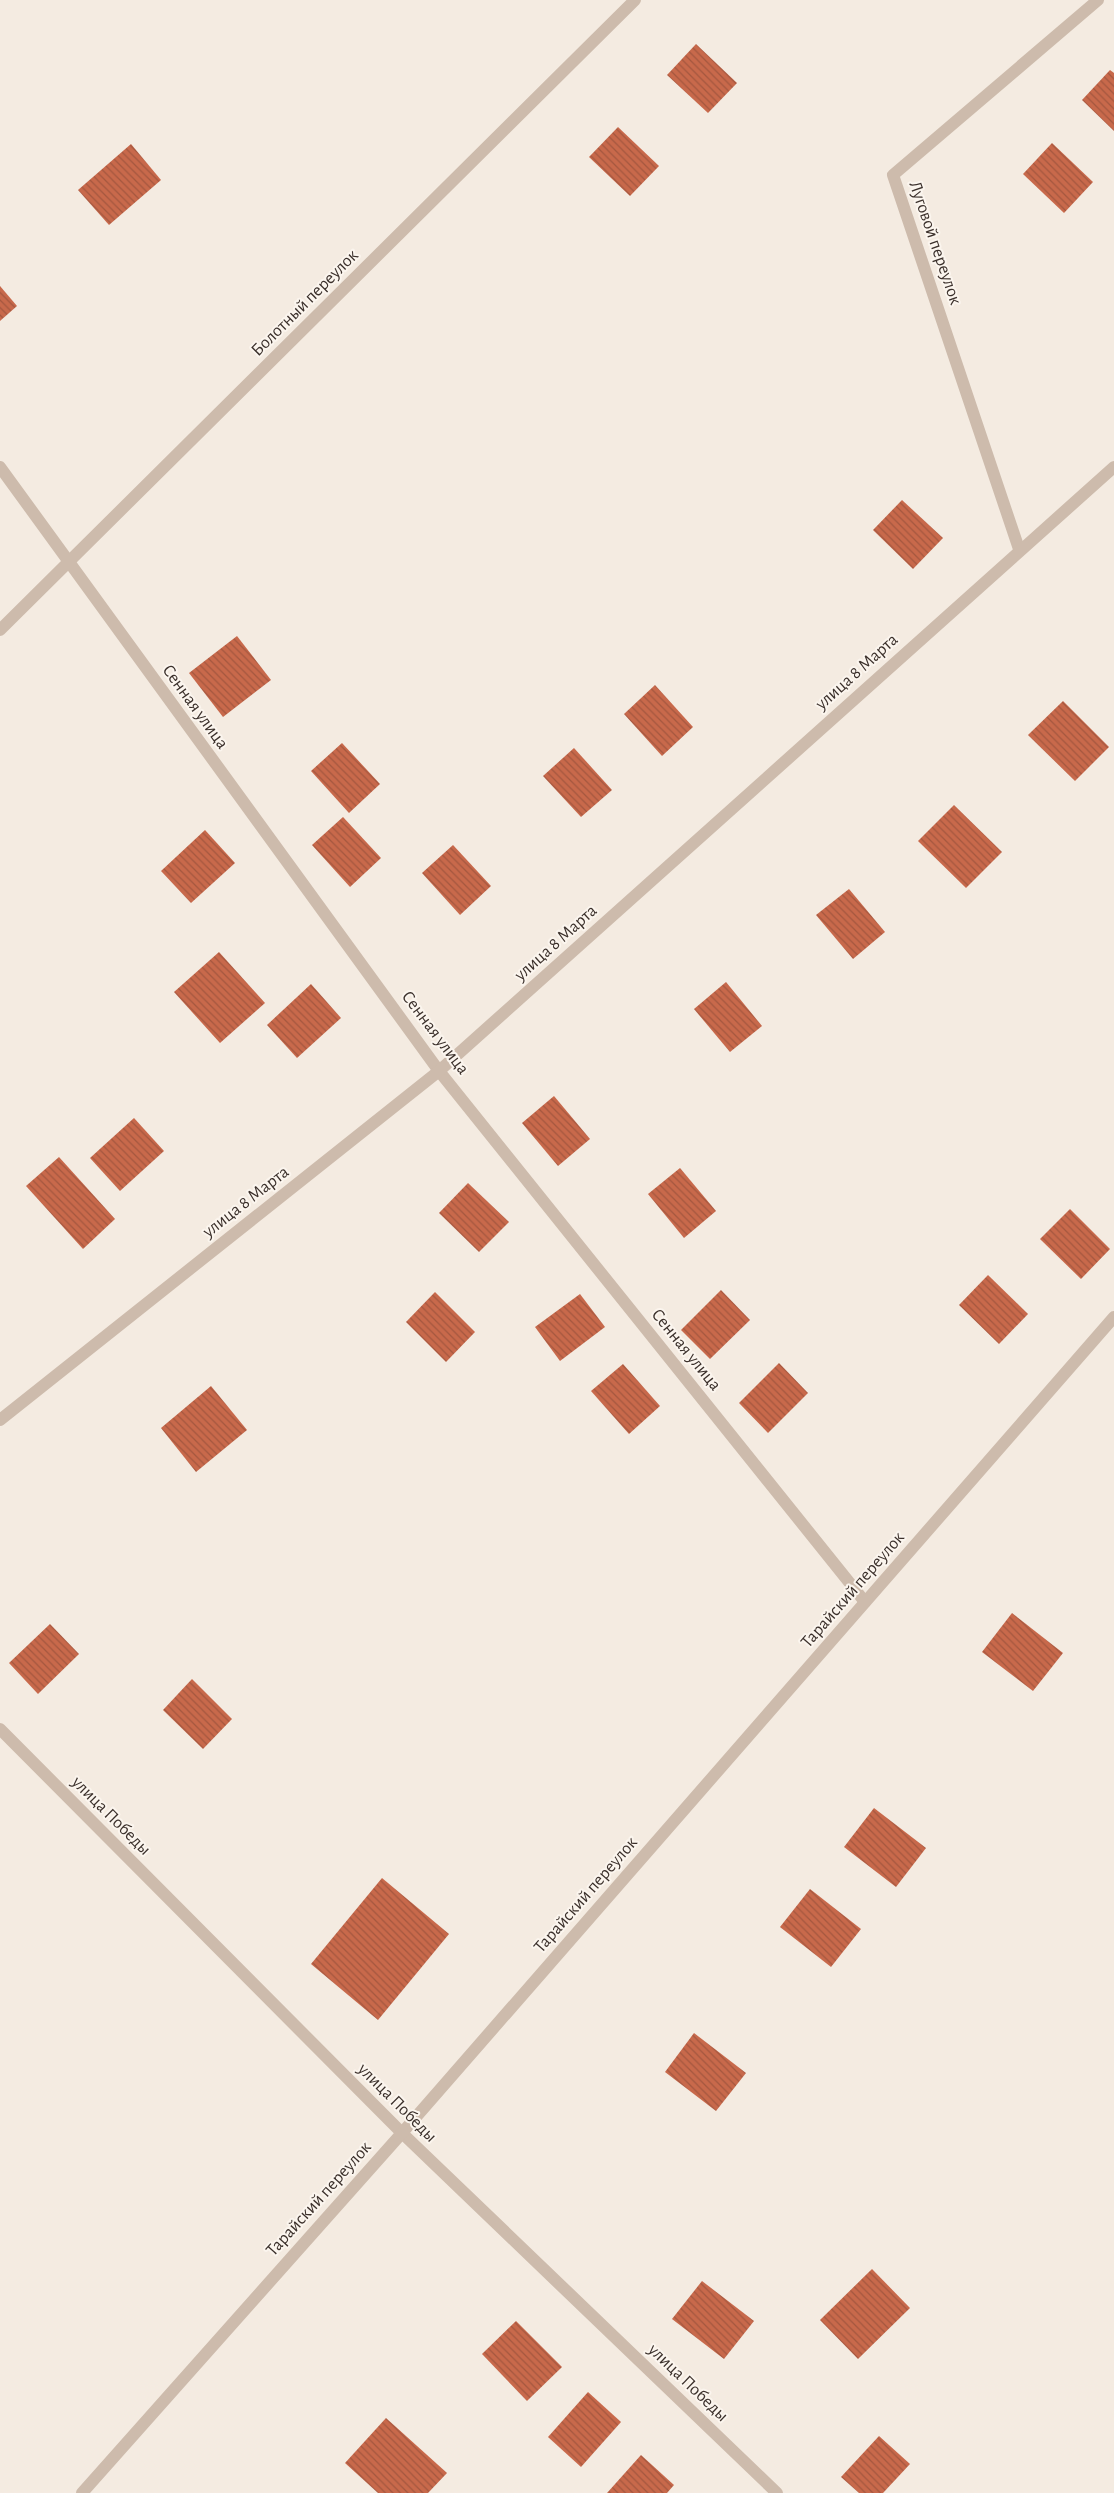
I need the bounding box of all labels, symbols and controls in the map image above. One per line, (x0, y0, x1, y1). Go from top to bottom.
street label: Луговой переулок (905, 179, 965, 308)
street label: Болотный переулок (248, 246, 362, 360)
street label: улица 8 Марта (812, 631, 902, 714)
street label: Сенная улица (159, 662, 231, 752)
street label: улица 8 Марта (511, 902, 601, 985)
street label: Сенная улица (398, 988, 472, 1078)
street label: улица 8 Марта (199, 1163, 292, 1242)
street label: Сенная улица (648, 1306, 724, 1394)
street label: Тарайский переулок (798, 1528, 909, 1651)
street label: улица Победы (67, 1772, 155, 1859)
street label: Тарайский переулок (531, 1833, 642, 1956)
street label: улица Победы (353, 2059, 441, 2146)
street label: Тарайский переулок (263, 2138, 375, 2260)
street label: улица Победы (644, 2339, 732, 2425)

